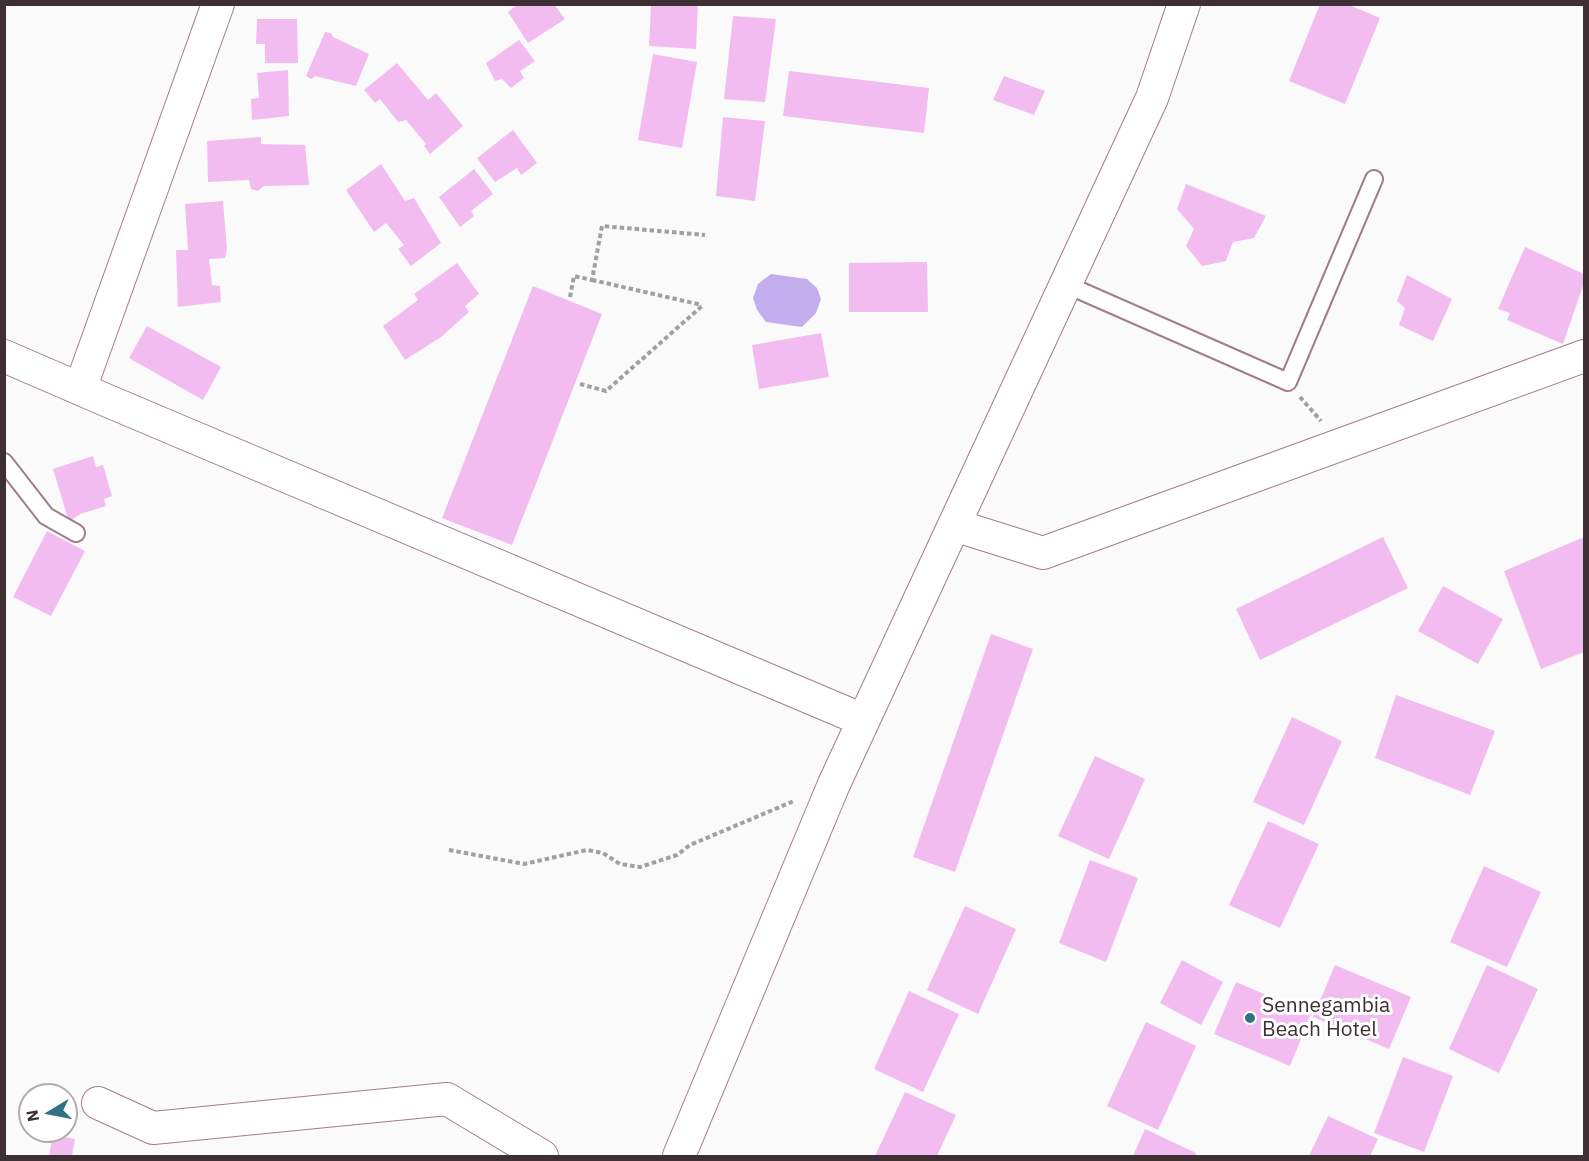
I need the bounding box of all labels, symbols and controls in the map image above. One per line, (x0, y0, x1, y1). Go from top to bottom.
place label: Sennegambia Beach Hotel (1262, 993, 1390, 1043)
marker: Sennegambia Beach Hotel (1243, 1011, 1257, 1025)
north arrow (18, 1083, 78, 1143)
text: N (21, 1108, 43, 1123)

